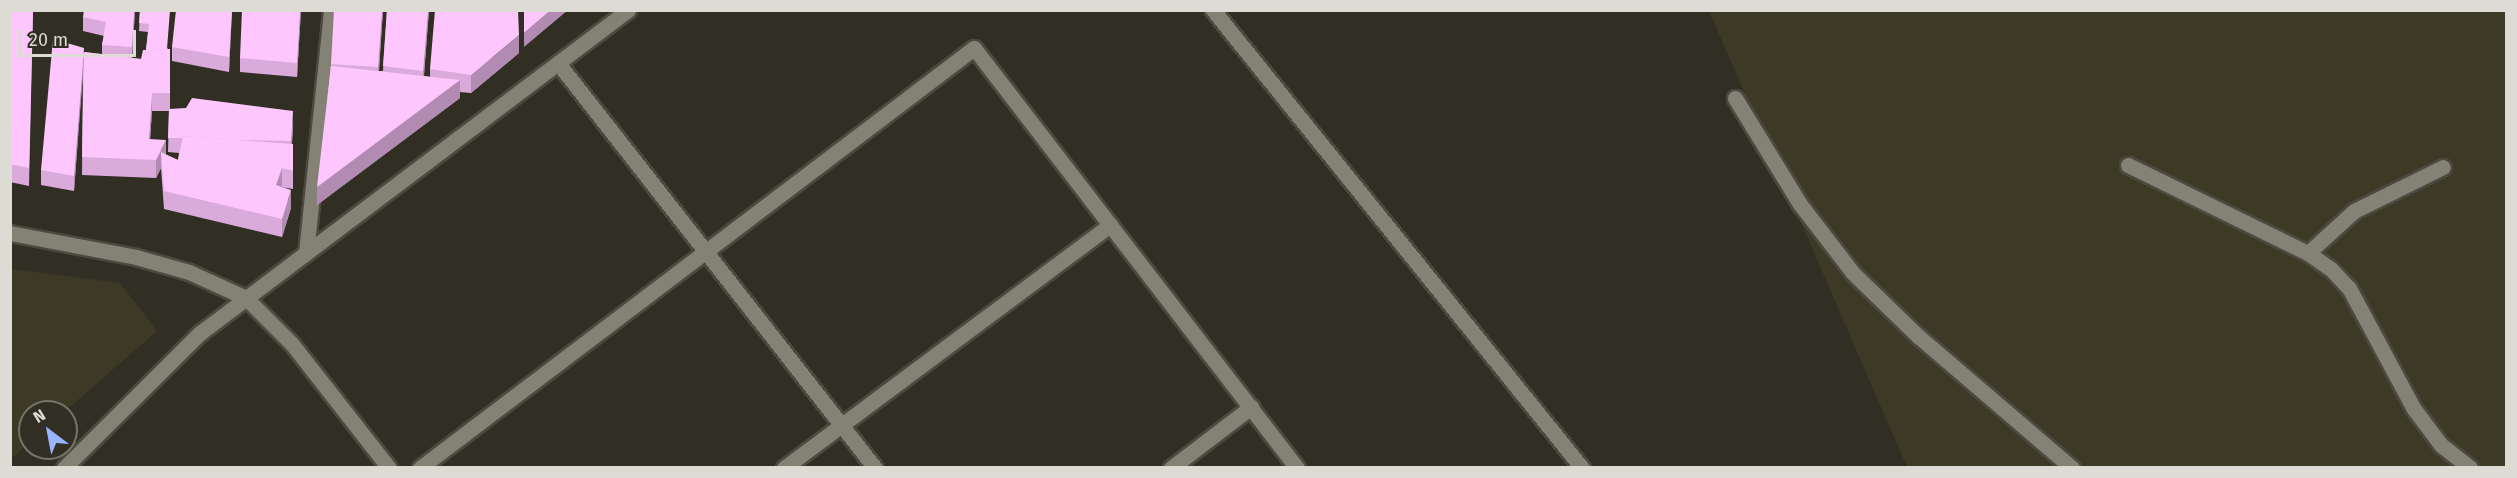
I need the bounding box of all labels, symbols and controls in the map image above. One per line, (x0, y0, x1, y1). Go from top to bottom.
scale bar (21, 18, 140, 56)
text: 20 m (29, 29, 68, 51)
north arrow (18, 400, 78, 460)
text: N (30, 405, 49, 427)

